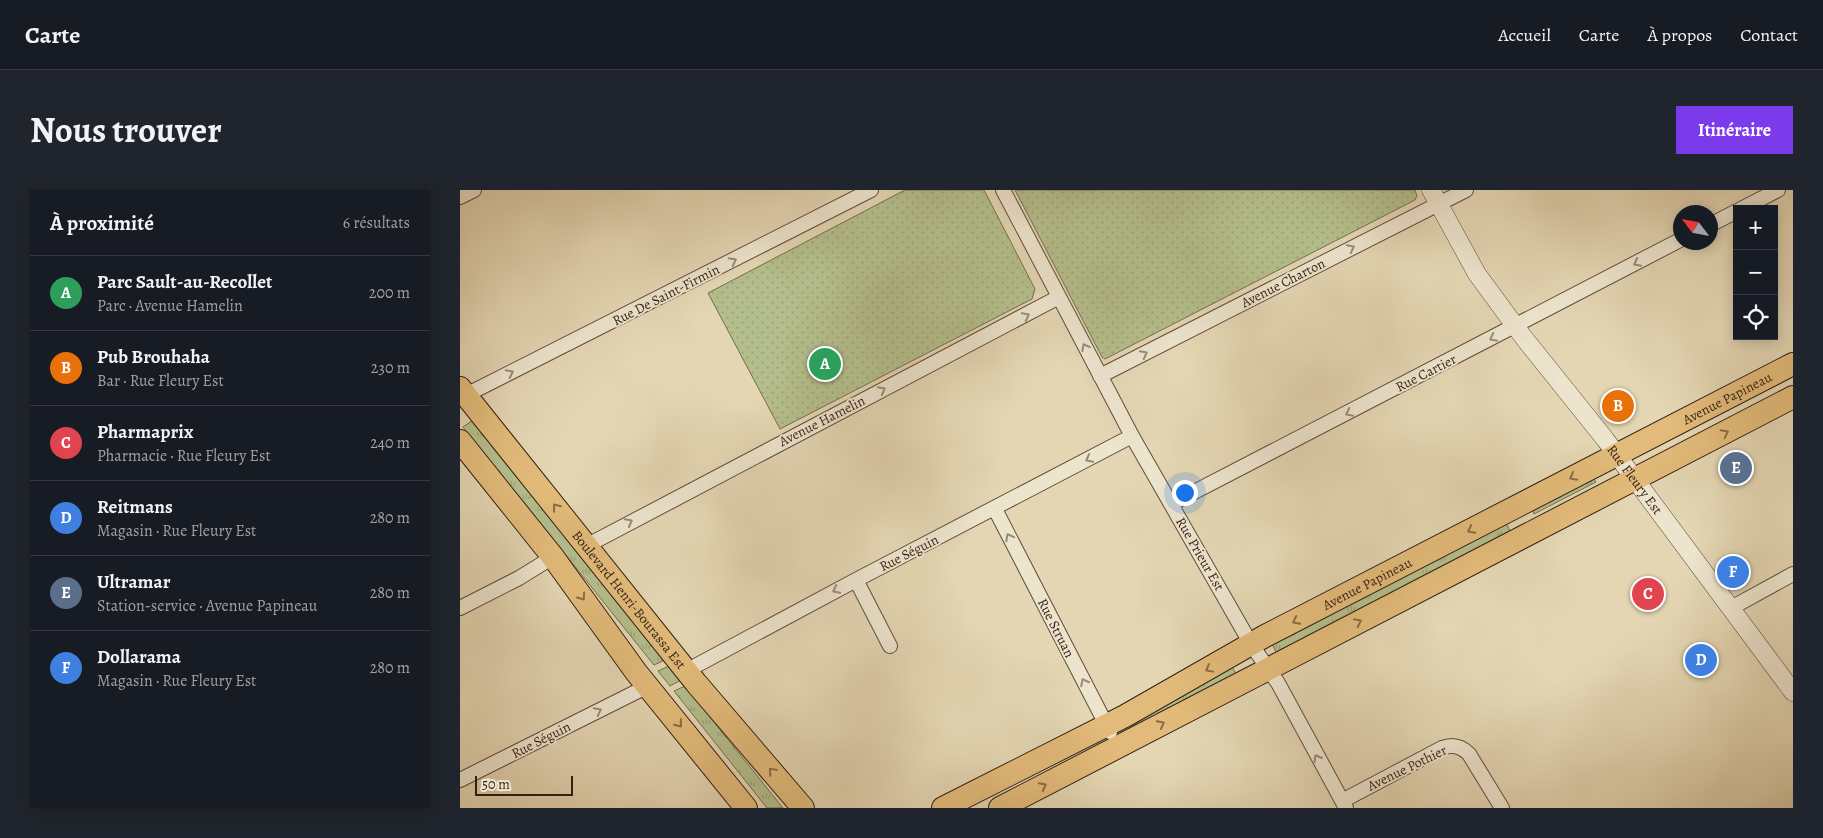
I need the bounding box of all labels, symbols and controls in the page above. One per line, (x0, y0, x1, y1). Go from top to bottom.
text: Carte (25, 19, 80, 51)
text: Accueil (1498, 23, 1551, 47)
text: Carte (1579, 23, 1619, 47)
text: À propos (1647, 23, 1712, 47)
text: Contact (1740, 23, 1798, 47)
text: Nous trouver (30, 106, 222, 154)
button: Itinéraire (1676, 106, 1793, 154)
north arrow (1673, 205, 1718, 250)
map controls (1733, 205, 1778, 340)
button: + (1733, 205, 1778, 250)
text: À proximité (50, 209, 154, 237)
text: 6 résultats (343, 212, 410, 234)
one-way arrow (1346, 244, 1355, 254)
button: − (1733, 250, 1778, 295)
street label: Avenue Charton (1237, 254, 1329, 313)
one-way arrow (728, 257, 737, 267)
one-way arrow (1633, 257, 1642, 267)
street label: Rue De Saint-Firmin (609, 260, 723, 330)
text: Parc Sault-au-Recollet (97, 269, 272, 295)
text: A (61, 282, 71, 304)
text: 200 m (369, 282, 410, 304)
text: Parc · Avenue Hamelin (97, 295, 243, 317)
button: locate (1733, 295, 1778, 340)
one-way arrow (1021, 312, 1030, 322)
one-way arrow (1489, 332, 1498, 342)
one-way arrow (1081, 343, 1091, 352)
text: Pub Brouhaha (97, 344, 210, 370)
pin: A (809, 345, 841, 383)
street label: Rue Cartier (1392, 349, 1460, 396)
one-way arrow (1138, 350, 1147, 360)
text: B (61, 357, 71, 379)
text: 230 m (371, 357, 410, 379)
street label: Avenue Papineau (1678, 367, 1775, 429)
one-way arrow (505, 369, 514, 380)
text: Bar · Rue Fleury Est (97, 370, 224, 392)
one-way arrow (876, 386, 885, 396)
pin: B (1602, 387, 1634, 425)
street label: Avenue Hamelin (775, 391, 869, 451)
one-way arrow (1345, 407, 1354, 417)
text: Pharmaprix (97, 419, 193, 445)
one-way arrow (1720, 429, 1729, 439)
text: C (61, 432, 71, 454)
text: 240 m (370, 432, 410, 454)
street label: Rue Fleury Est (1603, 441, 1667, 518)
text: Pharmacie · Rue Fleury Est (97, 445, 271, 467)
pin: E (1720, 449, 1752, 487)
one-way arrow (1086, 453, 1095, 463)
one-way arrow (1570, 471, 1579, 481)
your location (1172, 480, 1198, 506)
text: Reitmans (97, 494, 173, 520)
one-way arrow (553, 504, 562, 513)
text: D (60, 507, 72, 529)
text: 280 m (370, 507, 410, 529)
street label: Rue Prieur Est (1171, 514, 1229, 595)
one-way arrow (624, 518, 633, 528)
text: Magasin · Rue Fleury Est (97, 520, 256, 542)
one-way arrow (1468, 524, 1477, 534)
street label: Boulevard Henri-Bourassa Est (568, 526, 691, 673)
street label: Rue Séguin (876, 530, 942, 576)
one-way arrow (1005, 534, 1015, 543)
street label: Avenue Papineau (1318, 552, 1415, 615)
pin: F (1717, 553, 1749, 591)
text: Ultramar (97, 569, 171, 595)
pin: C (1632, 575, 1664, 613)
text: E (61, 582, 71, 604)
text: 280 m (370, 582, 410, 604)
one-way arrow (833, 584, 842, 594)
one-way arrow (576, 591, 584, 600)
text: Station-service · Avenue Papineau (97, 595, 317, 617)
street label: Rue Struan (1033, 595, 1079, 661)
one-way arrow (1292, 615, 1301, 625)
one-way arrow (1353, 618, 1362, 628)
pin: D (1685, 641, 1717, 679)
text: Dollarama (97, 644, 181, 670)
text: F (62, 657, 70, 679)
text: 280 m (370, 657, 410, 679)
one-way arrow (1206, 662, 1215, 672)
text: Magasin · Rue Fleury Est (97, 670, 256, 692)
one-way arrow (1080, 678, 1090, 687)
one-way arrow (592, 707, 601, 717)
street label: Rue Séguin (508, 717, 574, 763)
one-way arrow (673, 718, 681, 727)
one-way arrow (1156, 720, 1165, 730)
street label: Avenue Pothier (1363, 740, 1450, 796)
one-way arrow (1314, 755, 1324, 764)
one-way arrow (769, 768, 777, 777)
scale bar (475, 773, 572, 796)
text: 50 m (482, 775, 510, 794)
one-way arrow (1038, 782, 1047, 792)

